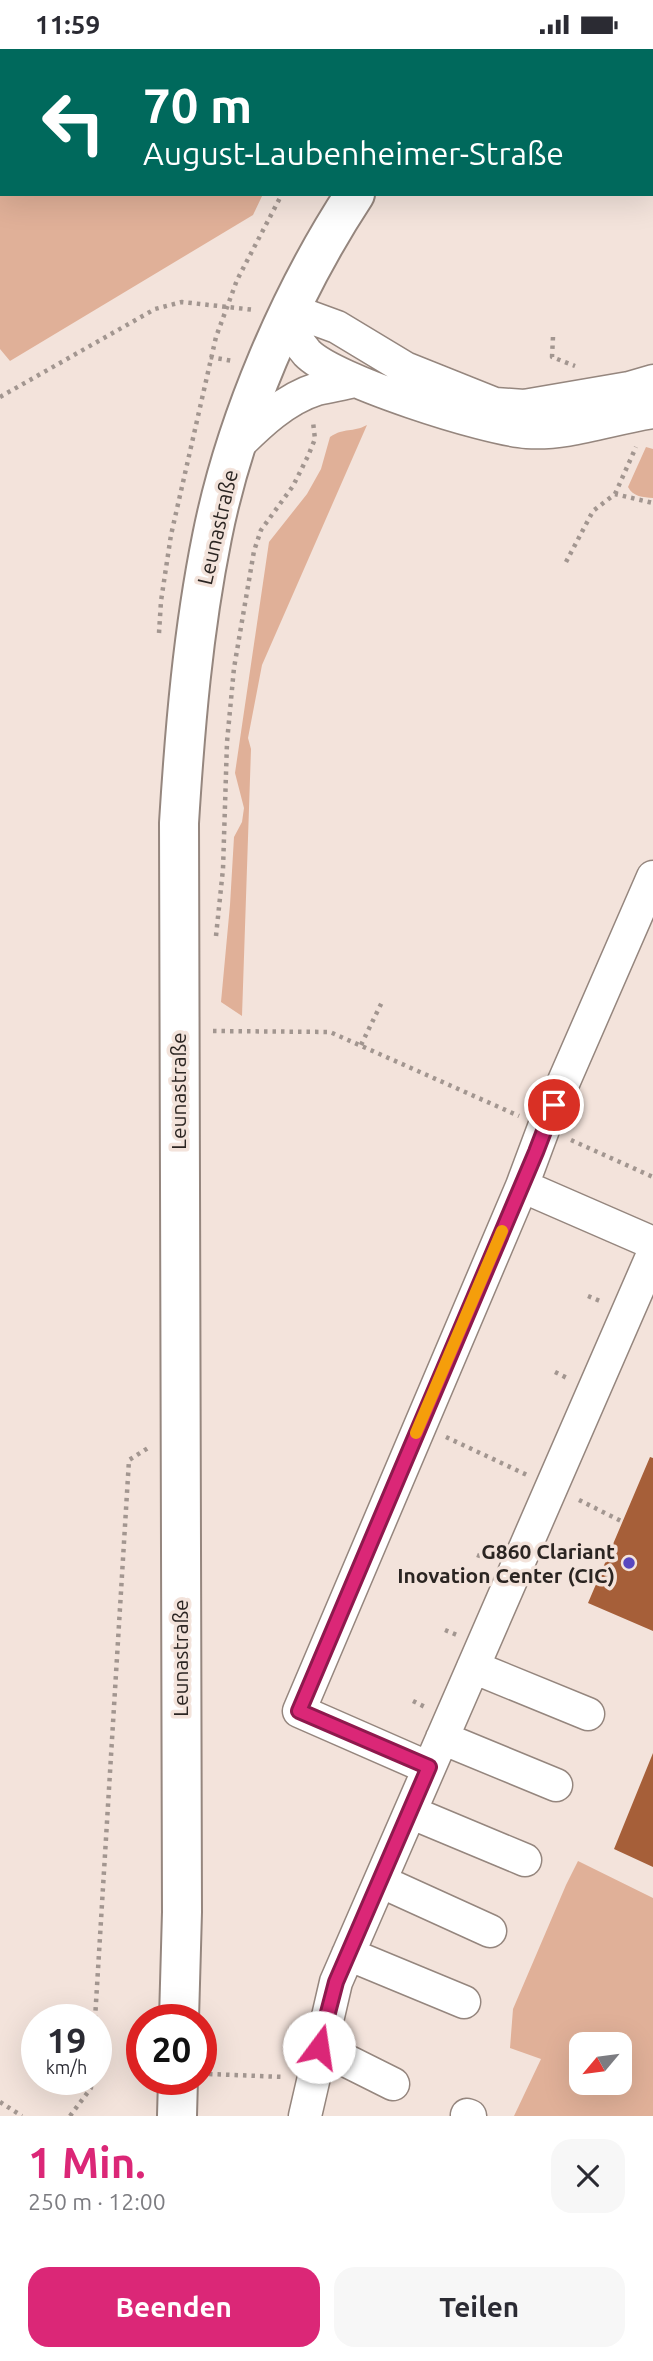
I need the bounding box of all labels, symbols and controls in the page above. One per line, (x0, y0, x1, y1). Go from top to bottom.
text: 11:59 (35, 10, 100, 39)
icon: left (28, 77, 119, 168)
text: 70 m (143, 77, 252, 132)
text: August-Laubenheimer-Straße (143, 135, 564, 171)
street label: Leunastraße (192, 467, 242, 587)
street label: Leunastraße (166, 1032, 190, 1150)
pin (524, 1075, 584, 1135)
icon: arrive (535, 1086, 573, 1124)
place label: G860 Clariant Inovation Center (CIC) (397, 1539, 615, 1587)
marker: G860 Clariant Inovation Center (CIC) (621, 1555, 637, 1571)
street label: Leunastraße (168, 1599, 192, 1717)
speed limit sign: 20 (126, 2004, 217, 2095)
position arrow (282, 2010, 356, 2084)
text: 19 (47, 2020, 86, 2060)
north arrow (569, 2032, 632, 2095)
map controls (569, 2032, 632, 2095)
text: km/h (46, 2057, 87, 2077)
text: 1 Min. (28, 2139, 146, 2186)
button: close (551, 2139, 625, 2213)
text: 250 m · 12:00 (28, 2189, 166, 2214)
button: Beenden (28, 2267, 320, 2347)
button: Teilen (334, 2267, 625, 2347)

